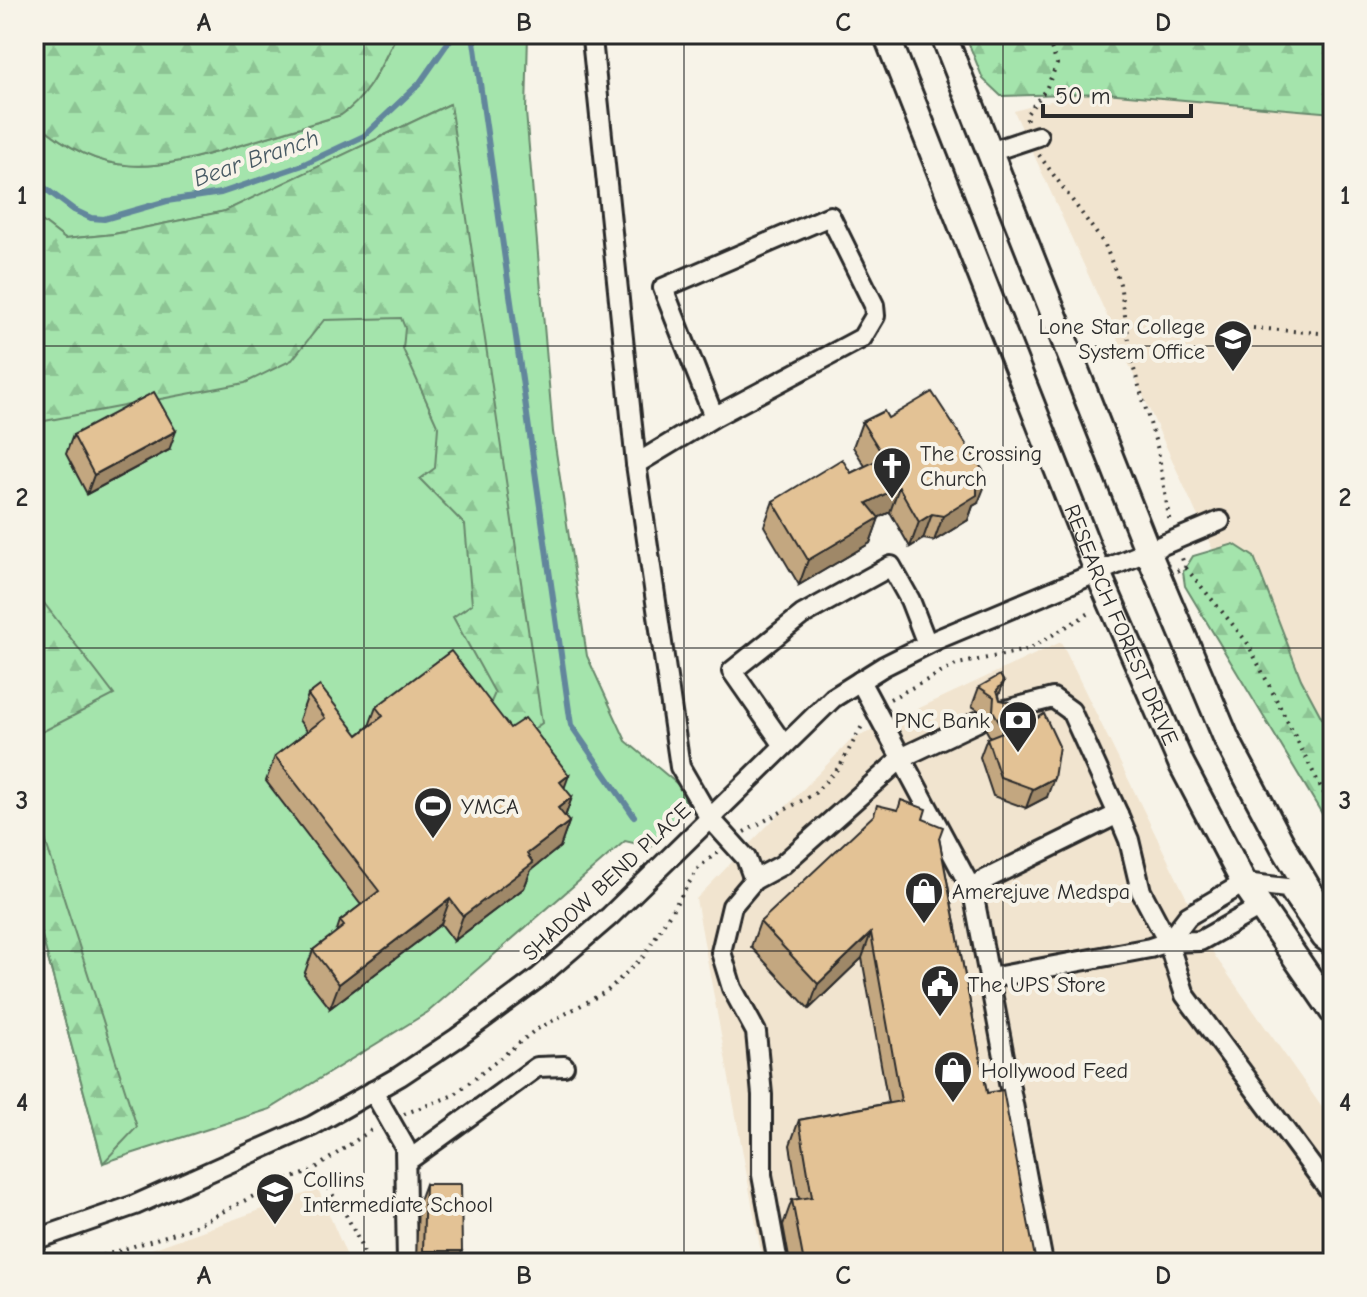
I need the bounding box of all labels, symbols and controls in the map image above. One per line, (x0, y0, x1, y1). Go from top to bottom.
text: A (197, 8, 212, 38)
text: B (516, 8, 532, 38)
text: C (835, 8, 851, 38)
text: D (1155, 8, 1171, 38)
scale bar (1043, 68, 1191, 118)
text: 50 m (1055, 82, 1111, 110)
water label: Bear Branch (190, 123, 322, 193)
text: 1 (17, 181, 27, 211)
text: 1 (1340, 181, 1350, 211)
place label: Lone Star College System Office (1038, 314, 1205, 365)
school or university icon: Lone Star College System Office (1212, 318, 1254, 373)
place label: The Crossing Church (920, 441, 1042, 492)
church icon: The Crossing Church (871, 445, 913, 500)
text: 2 (16, 483, 28, 513)
text: 2 (1339, 483, 1351, 513)
street label: RESEARCH FOREST DRIVE (1058, 501, 1184, 749)
bank icon: PNC Bank (997, 699, 1039, 754)
place label: PNC Bank (895, 708, 990, 734)
sports icon: YMCA (412, 785, 454, 840)
text: 3 (16, 786, 28, 816)
text: 3 (1339, 786, 1351, 816)
place label: YMCA (461, 794, 519, 820)
street label: SHADOW BEND PLACE (517, 797, 696, 966)
shop icon: Amerejuve Medspa (903, 870, 945, 925)
place label: Amerejuve Medspa (952, 879, 1130, 905)
public building icon: The UPS Store (919, 963, 961, 1018)
place label: The UPS Store (968, 972, 1105, 998)
shop icon: Hollywood Feed (932, 1049, 974, 1104)
place label: Hollywood Feed (981, 1058, 1128, 1084)
text: 4 (16, 1088, 28, 1118)
text: 4 (1339, 1088, 1351, 1118)
place label: Collins Intermediate School (303, 1167, 493, 1218)
school or university icon: Collins Intermediate School (254, 1171, 296, 1226)
text: A (197, 1261, 212, 1291)
text: B (516, 1261, 532, 1291)
text: C (835, 1261, 851, 1291)
text: D (1155, 1261, 1171, 1291)

